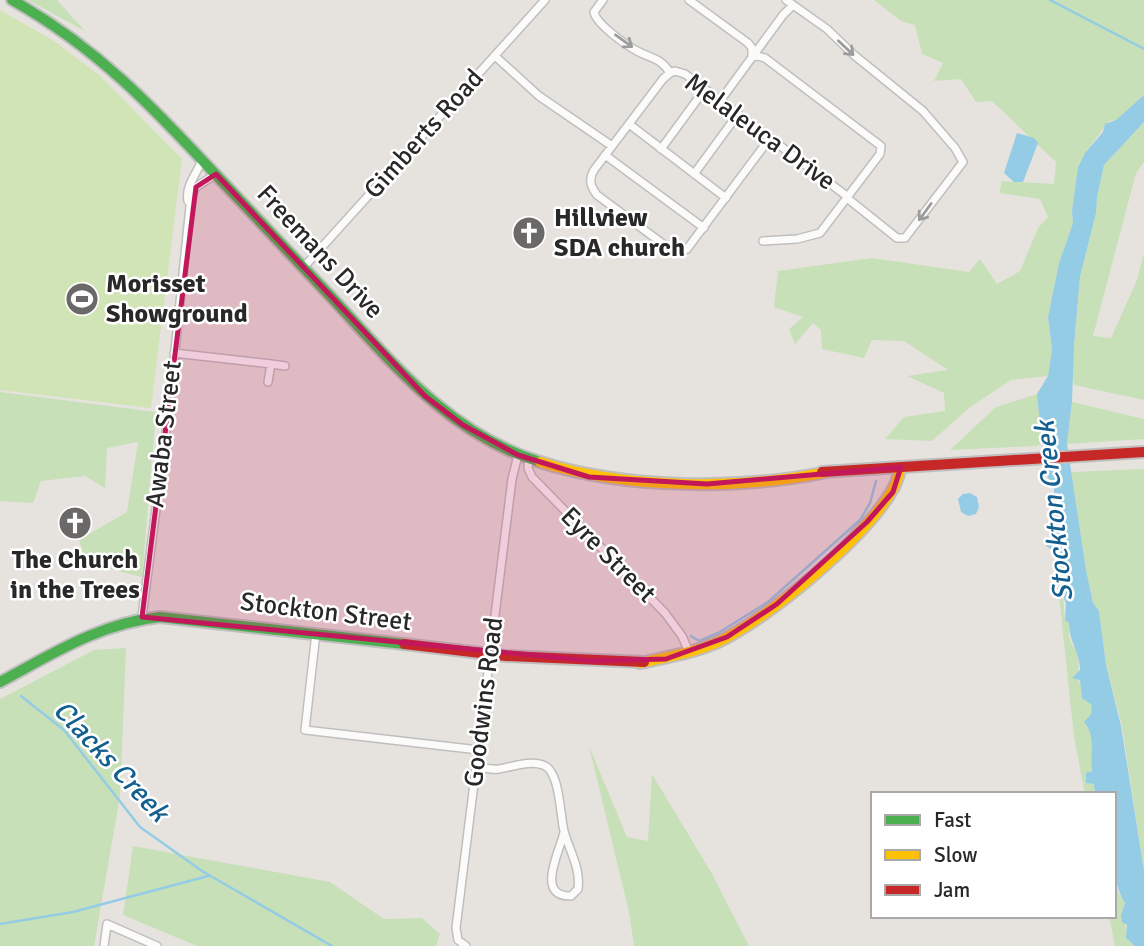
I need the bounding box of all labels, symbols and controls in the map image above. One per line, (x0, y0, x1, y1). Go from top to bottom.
one-way arrow (614, 34, 633, 49)
one-way arrow (837, 39, 854, 56)
street label: Gimberts Road (358, 63, 490, 205)
street label: Melaleuca Drive (678, 67, 842, 197)
street label: Freemans Drive (250, 178, 390, 326)
place label: Hillview SDA church (554, 202, 685, 264)
one-way arrow (918, 202, 933, 221)
church icon: Hillview SDA church (510, 214, 548, 252)
place label: Morisset Showground (106, 268, 248, 330)
sports icon: Morisset Showground (63, 280, 101, 318)
street label: Awaba Street (139, 359, 189, 509)
water label: Stockton Creek (1027, 416, 1080, 603)
street label: Eyre Street (554, 501, 662, 609)
church icon: The Church in the Trees (56, 504, 94, 542)
place label: The Church in the Trees (10, 544, 140, 606)
street label: Stockton Street (239, 586, 413, 638)
street label: Goodwins Road (458, 615, 510, 789)
water label: Clacks Creek (46, 693, 178, 831)
legend (871, 792, 1116, 918)
text: Fast (934, 807, 971, 833)
text: Slow (934, 842, 978, 868)
text: Jam (934, 877, 970, 903)

